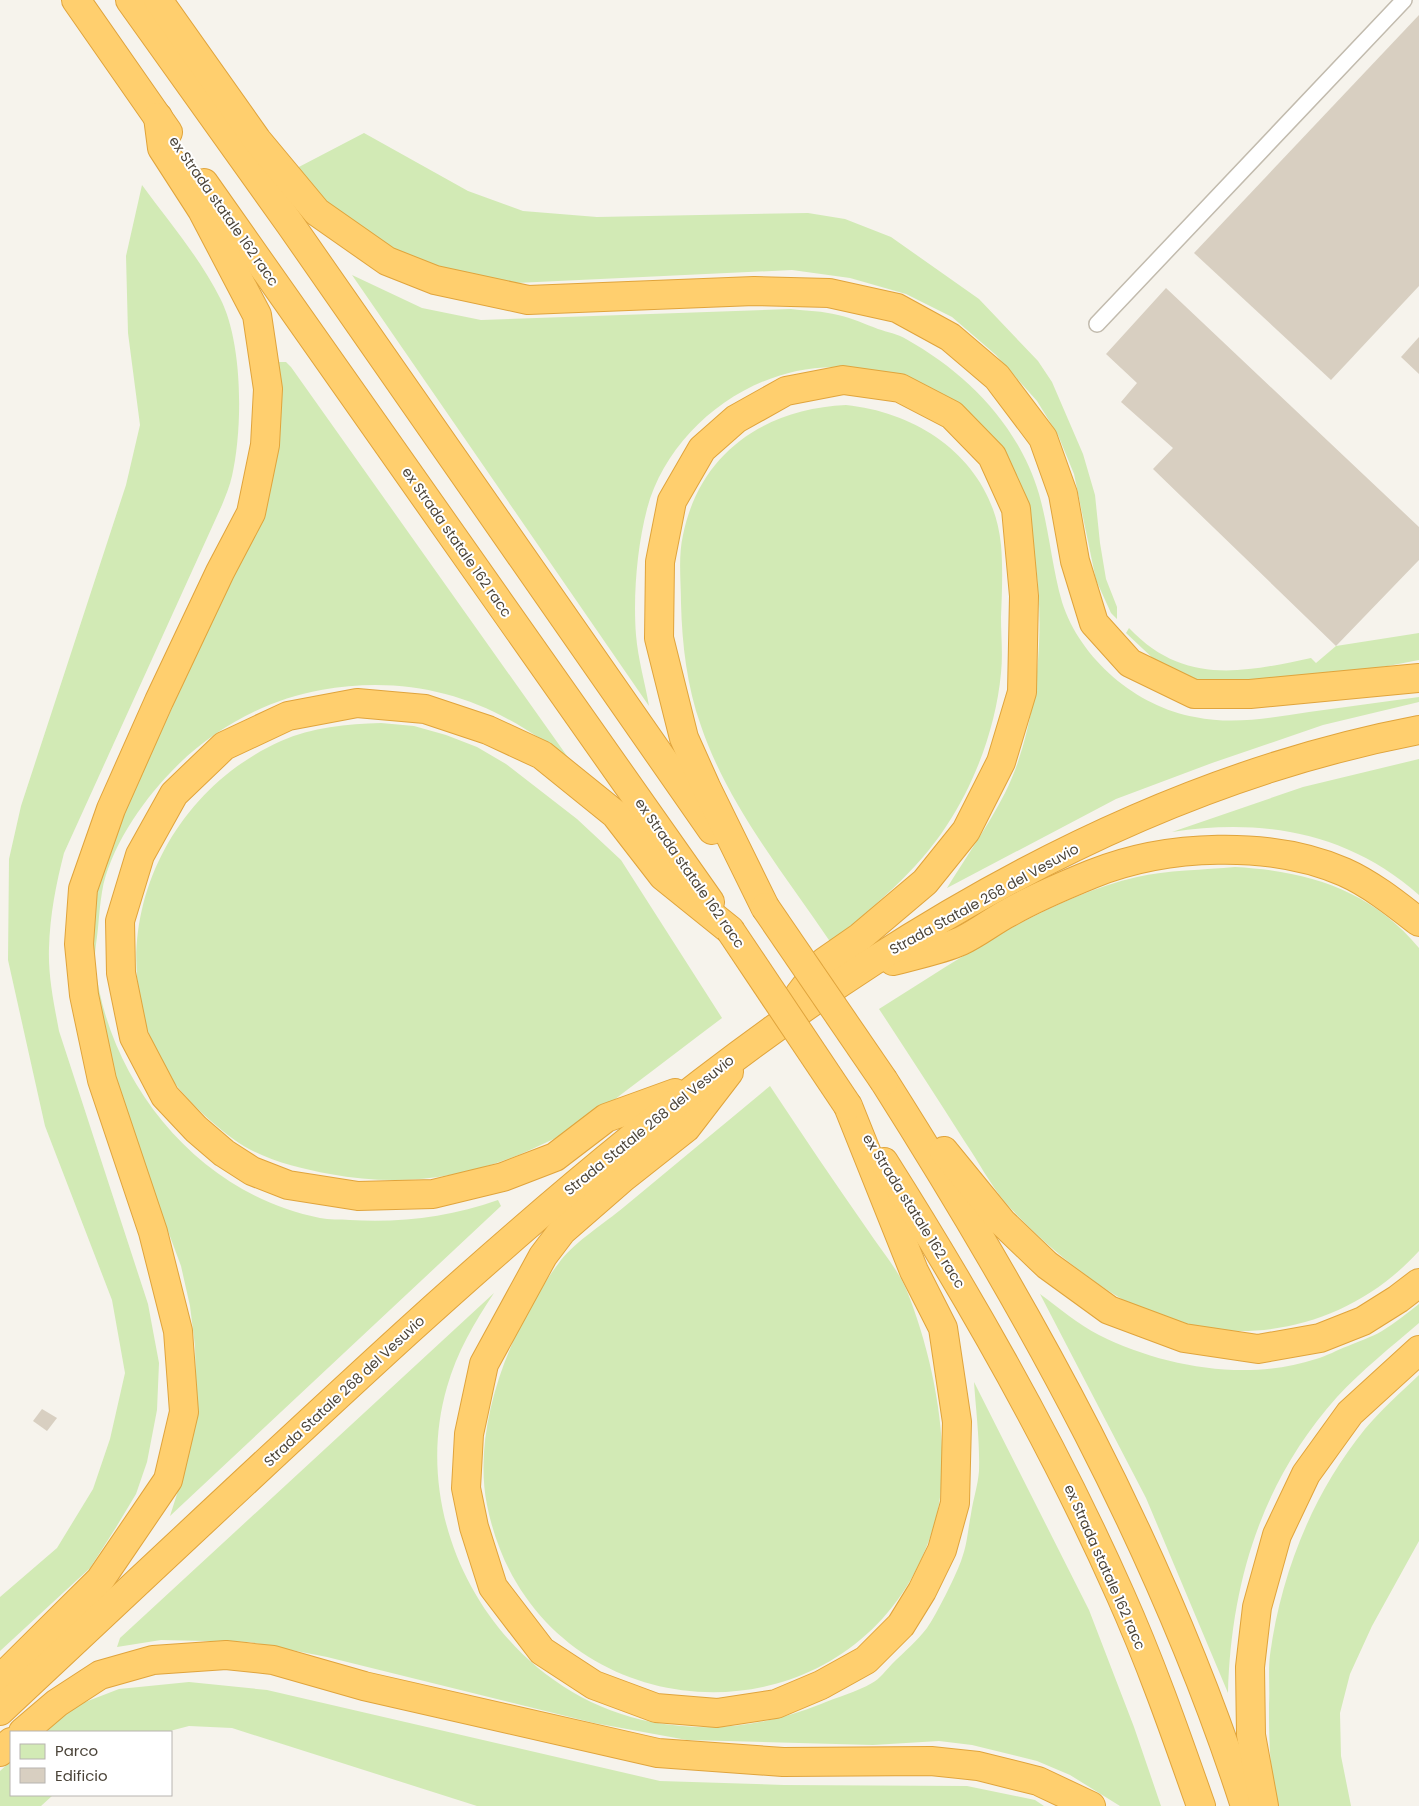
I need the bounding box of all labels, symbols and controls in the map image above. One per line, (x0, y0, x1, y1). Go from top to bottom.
street label: ex Strada statale 162 racc (164, 132, 284, 290)
street label: ex Strada statale 162 racc (397, 463, 517, 621)
street label: ex Strada statale 162 racc (630, 794, 750, 952)
street label: Strada Statale 268 del Vesuvio (886, 839, 1082, 959)
street label: Strada Statale 268 del Vesuvio (560, 1050, 738, 1200)
street label: ex Strada statale 162 racc (858, 1130, 970, 1292)
street label: Strada Statale 268 del Vesuvio (259, 1311, 429, 1471)
street label: ex Strada statale 162 racc (1059, 1481, 1151, 1653)
legend (10, 1731, 172, 1796)
text: Parco (55, 1740, 98, 1761)
text: Edificio (55, 1765, 108, 1786)

